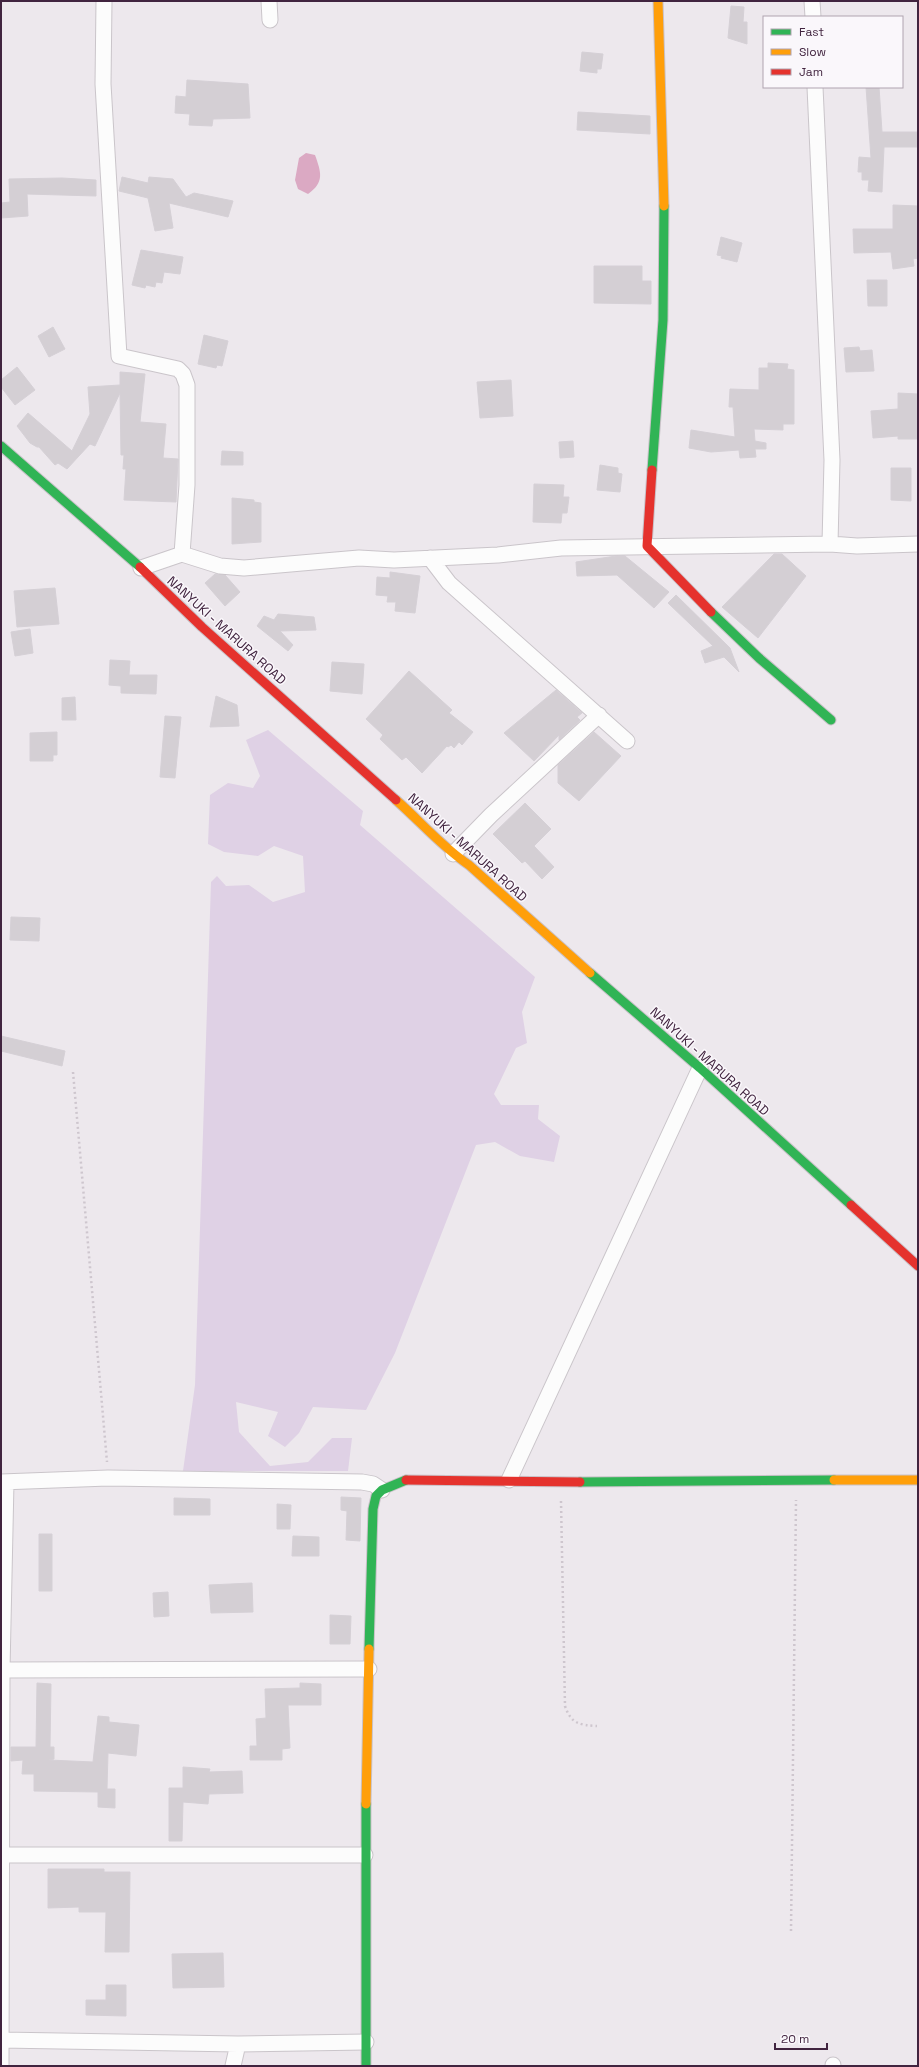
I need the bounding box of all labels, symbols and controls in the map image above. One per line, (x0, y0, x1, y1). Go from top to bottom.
legend (763, 16, 903, 88)
text: Fast (799, 24, 824, 40)
text: Slow (799, 44, 826, 60)
text: Jam (799, 64, 823, 80)
street label: NANYUKI - MARURA ROAD (164, 572, 290, 688)
street label: NANYUKI - MARURA ROAD (405, 789, 531, 905)
street label: NANYUKI - MARURA ROAD (647, 1003, 773, 1119)
scale bar (775, 2025, 827, 2051)
text: 20 m (781, 2031, 809, 2047)

